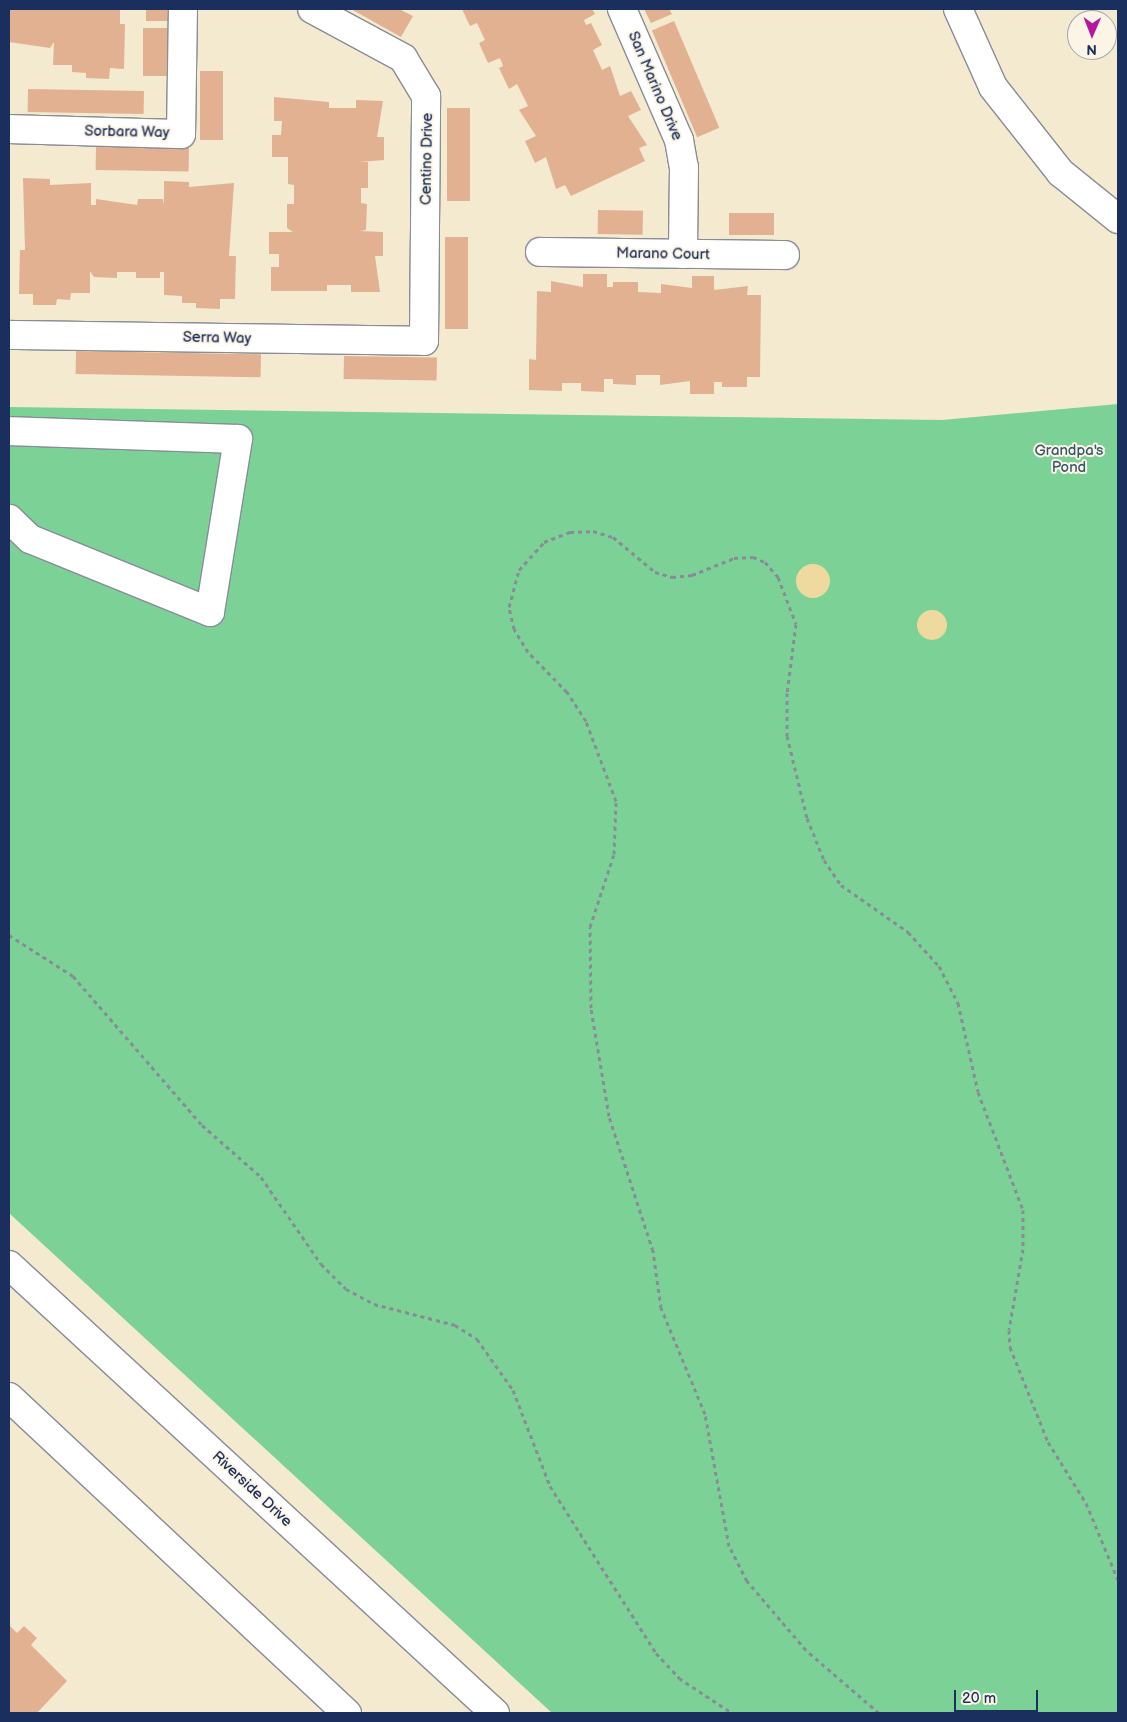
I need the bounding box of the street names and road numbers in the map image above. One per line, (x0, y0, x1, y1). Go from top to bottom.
street label: San Marino Drive (624, 29, 686, 143)
street label: Centino Drive (417, 113, 437, 205)
street label: Sorbara Way (84, 122, 170, 142)
street label: Marano Court (616, 244, 710, 264)
street label: Serra Way (182, 328, 252, 348)
street label: Riverside Drive (208, 1447, 296, 1531)

